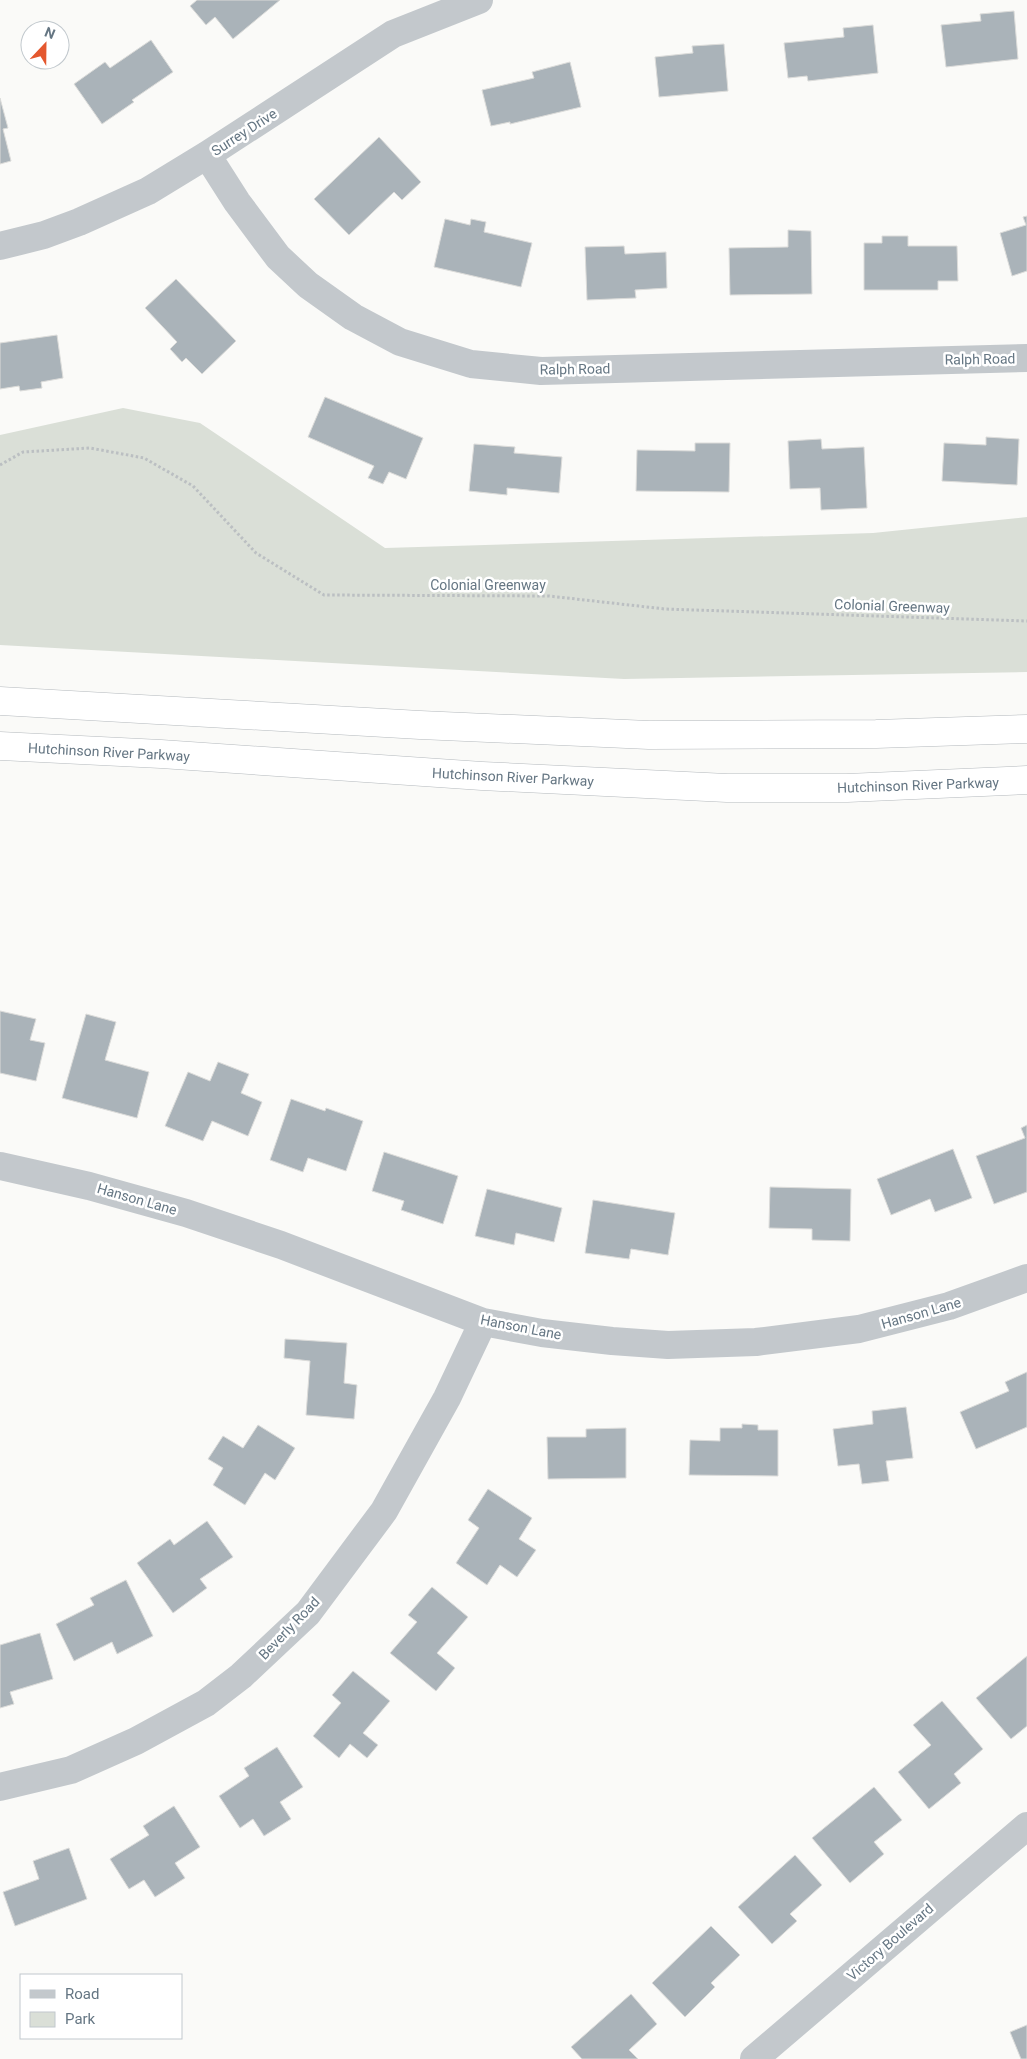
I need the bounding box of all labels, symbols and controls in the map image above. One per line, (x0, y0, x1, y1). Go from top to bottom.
north arrow (20, 20, 70, 70)
text: N (42, 24, 57, 42)
street label: Surrey Drive (208, 105, 280, 159)
street label: Ralph Road (944, 350, 1016, 368)
street label: Ralph Road (539, 360, 611, 378)
street label: Colonial Greenway (430, 577, 546, 593)
street label: Colonial Greenway (834, 596, 950, 616)
street label: Hutchinson River Parkway (28, 740, 191, 764)
street label: Hutchinson River Parkway (432, 765, 595, 789)
street label: Hutchinson River Parkway (837, 774, 1000, 796)
street label: Hanson Lane (95, 1180, 179, 1218)
street label: Hanson Lane (879, 1294, 963, 1332)
street label: Hanson Lane (479, 1311, 563, 1343)
street label: Beverly Road (255, 1593, 323, 1663)
street label: Victory Boulevard (844, 1900, 936, 1984)
legend (20, 1974, 182, 2039)
text: Road (65, 1985, 99, 2003)
text: Park (65, 2010, 96, 2028)

